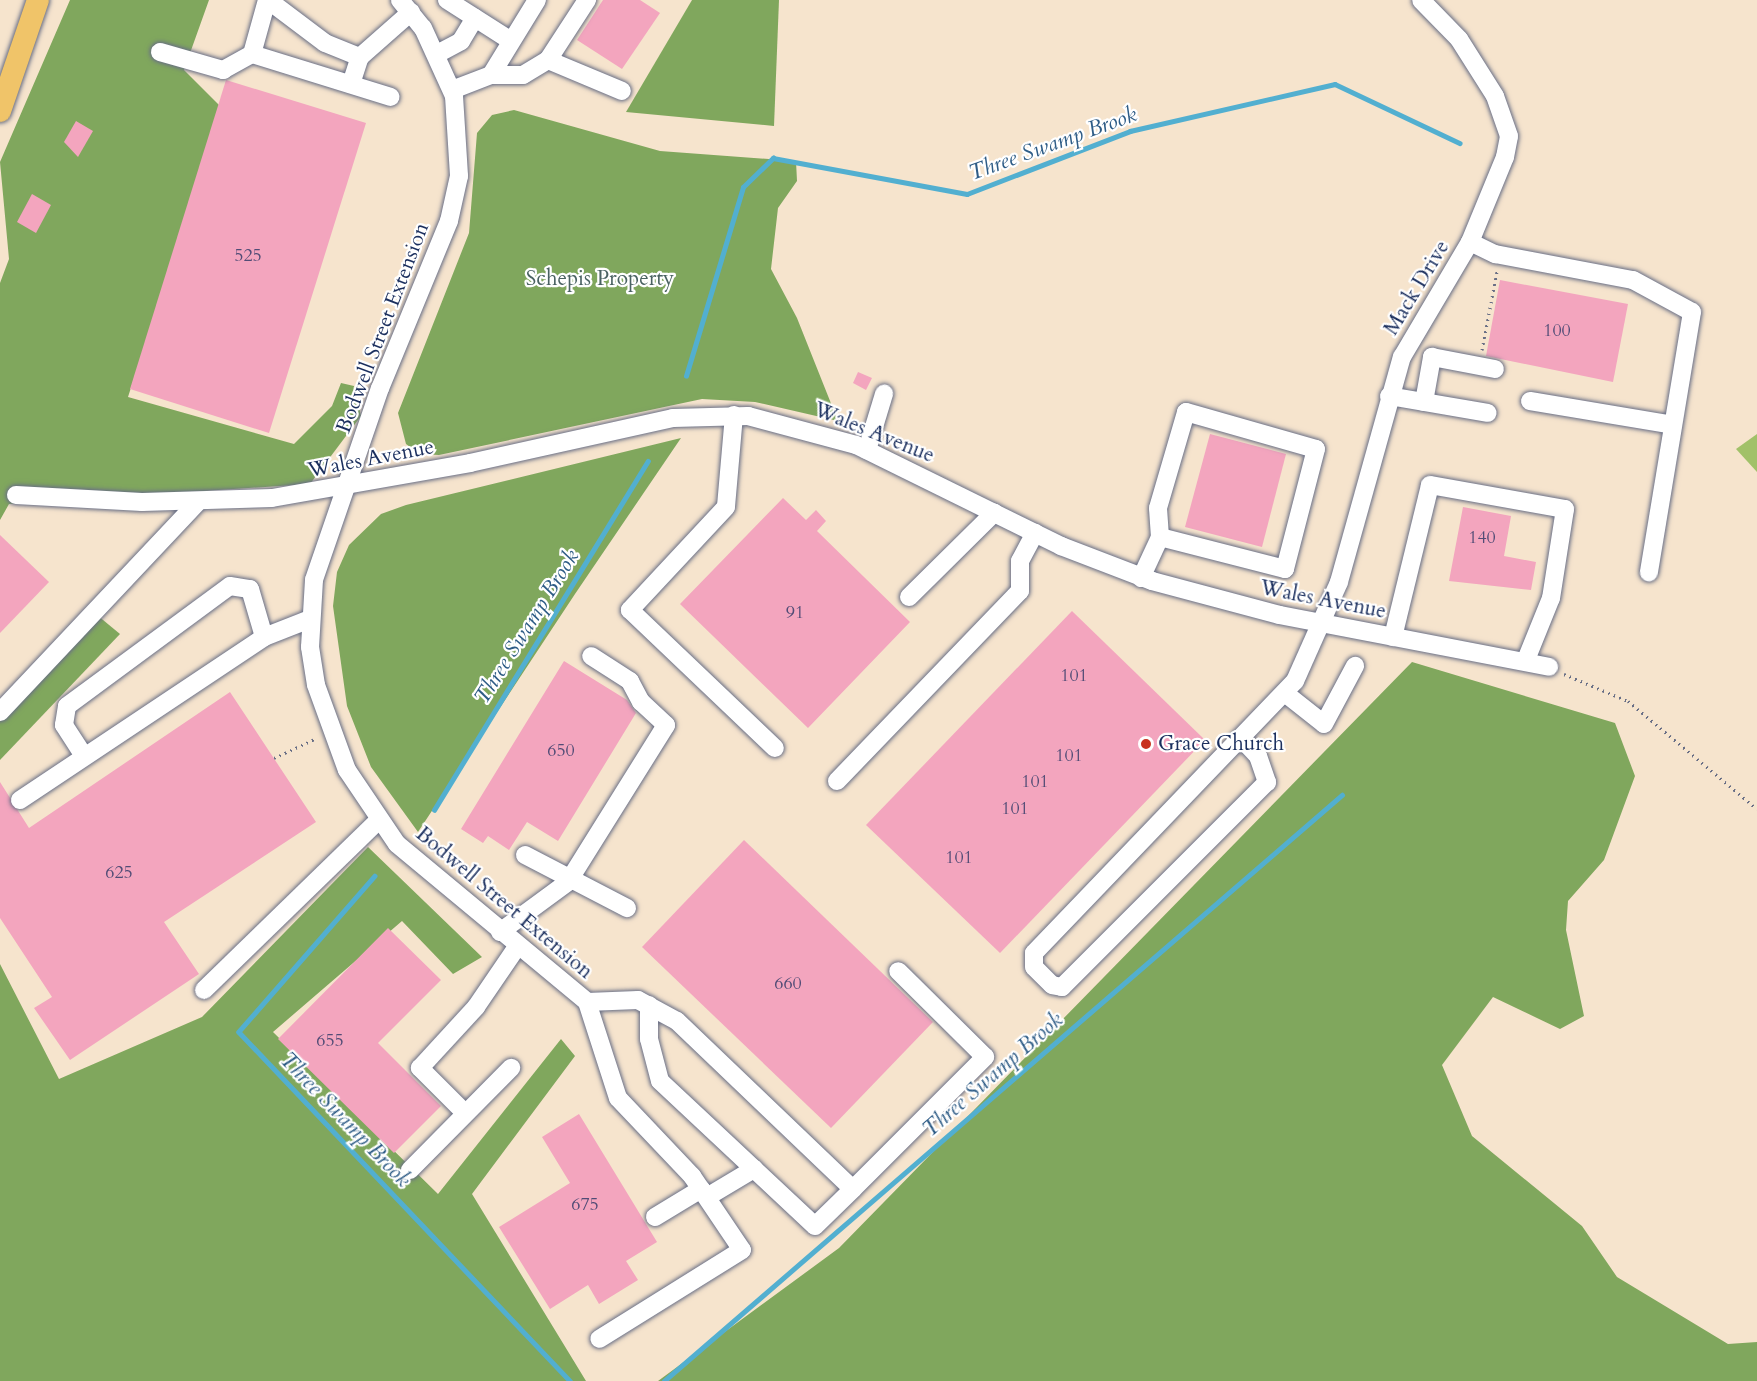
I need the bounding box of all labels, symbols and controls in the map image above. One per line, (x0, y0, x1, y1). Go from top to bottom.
water label: Three Swamp Brook (965, 101, 1141, 187)
street label: Bodwell Street Extension (331, 219, 435, 437)
street label: Mack Drive (1379, 236, 1455, 340)
house number: 525 (234, 245, 262, 267)
park label: Schepis Property (526, 266, 674, 292)
house number: 100 (1543, 320, 1571, 342)
street label: Wales Avenue (810, 397, 938, 469)
street label: Wales Avenue (306, 434, 436, 484)
house number: 140 (1468, 527, 1496, 549)
water label: Three Swamp Brook (469, 545, 585, 709)
street label: Wales Avenue (1258, 575, 1388, 625)
house number: 91 (786, 602, 804, 624)
house number: 101 (1060, 665, 1088, 687)
place label: Grace Church (1158, 731, 1284, 757)
marker: Grace Church (1139, 737, 1153, 751)
house number: 650 (547, 740, 575, 762)
house number: 101 (1055, 745, 1083, 767)
house number: 101 (1021, 771, 1049, 793)
house number: 101 (1001, 798, 1029, 820)
street label: Bodwell Street Extension (410, 822, 598, 984)
house number: 101 (945, 847, 973, 869)
house number: 625 (105, 862, 133, 884)
house number: 660 (774, 973, 802, 995)
water label: Three Swamp Brook (918, 1007, 1068, 1143)
house number: 655 (316, 1030, 344, 1052)
water label: Three Swamp Brook (274, 1047, 416, 1193)
house number: 675 (571, 1194, 599, 1216)

